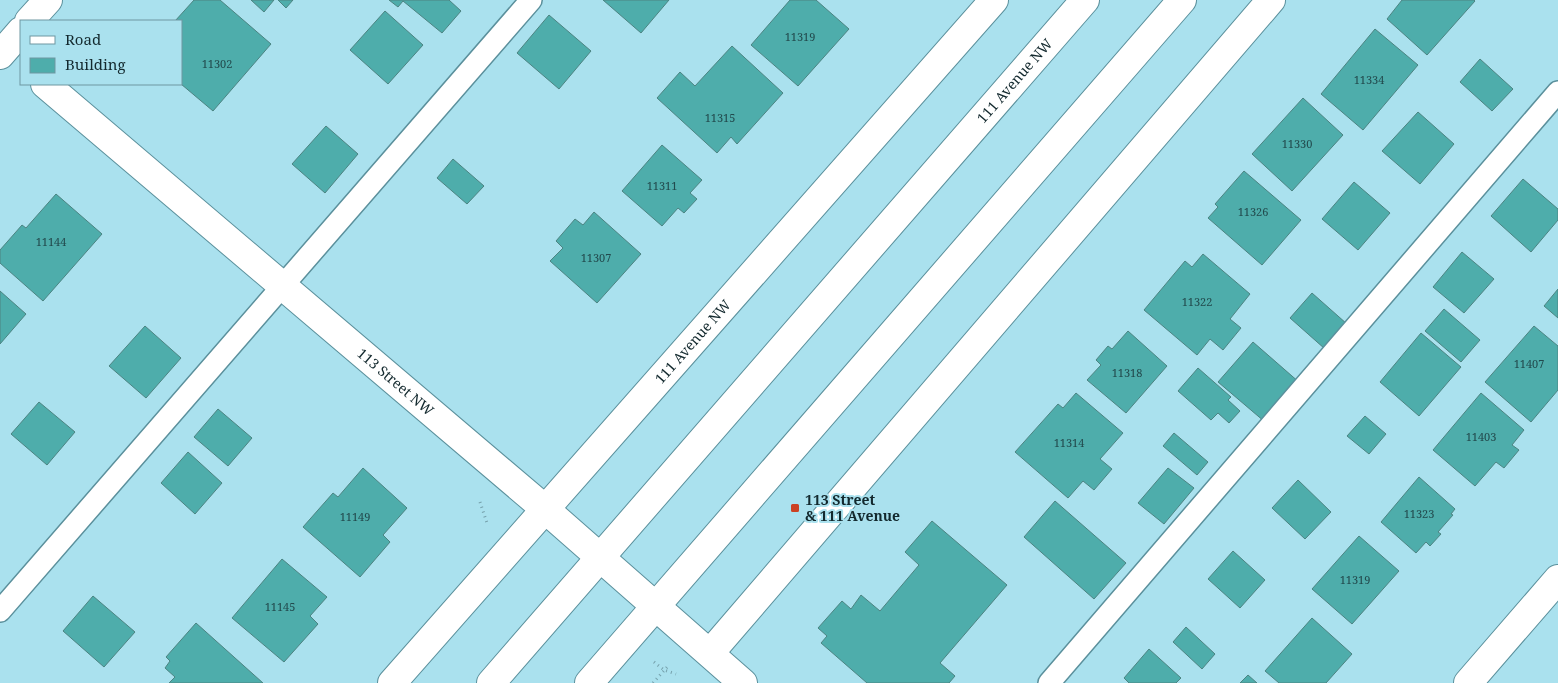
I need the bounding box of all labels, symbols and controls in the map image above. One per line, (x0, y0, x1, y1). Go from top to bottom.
legend (20, 20, 182, 85)
text: Road (65, 29, 101, 49)
house number: 11319 (785, 29, 815, 44)
street label: 111 Avenue NW (972, 34, 1057, 127)
text: Building (65, 54, 126, 74)
house number: 11302 (202, 56, 232, 71)
house number: 11334 (1354, 72, 1384, 87)
house number: 11315 (705, 110, 735, 125)
house number: 11330 (1282, 136, 1312, 151)
house number: 11311 (647, 178, 677, 193)
house number: 11326 (1238, 204, 1268, 219)
house number: 11144 (36, 234, 66, 249)
house number: 11307 (581, 250, 611, 265)
house number: 11322 (1182, 294, 1212, 309)
street label: 111 Avenue NW (650, 295, 735, 387)
street label: 113 Street NW (353, 343, 439, 420)
house number: 11407 (1514, 356, 1544, 371)
house number: 11318 (1112, 365, 1142, 380)
house number: 11403 (1466, 429, 1496, 444)
house number: 11314 (1054, 435, 1084, 450)
place label: 113 Street & 111 Avenue (805, 490, 900, 525)
marker: 113 Street & 111 Avenue (789, 502, 801, 514)
house number: 11323 (1404, 506, 1434, 521)
house number: 11149 (340, 509, 370, 524)
house number: 11319 (1340, 572, 1370, 587)
house number: 11145 (265, 599, 295, 614)

